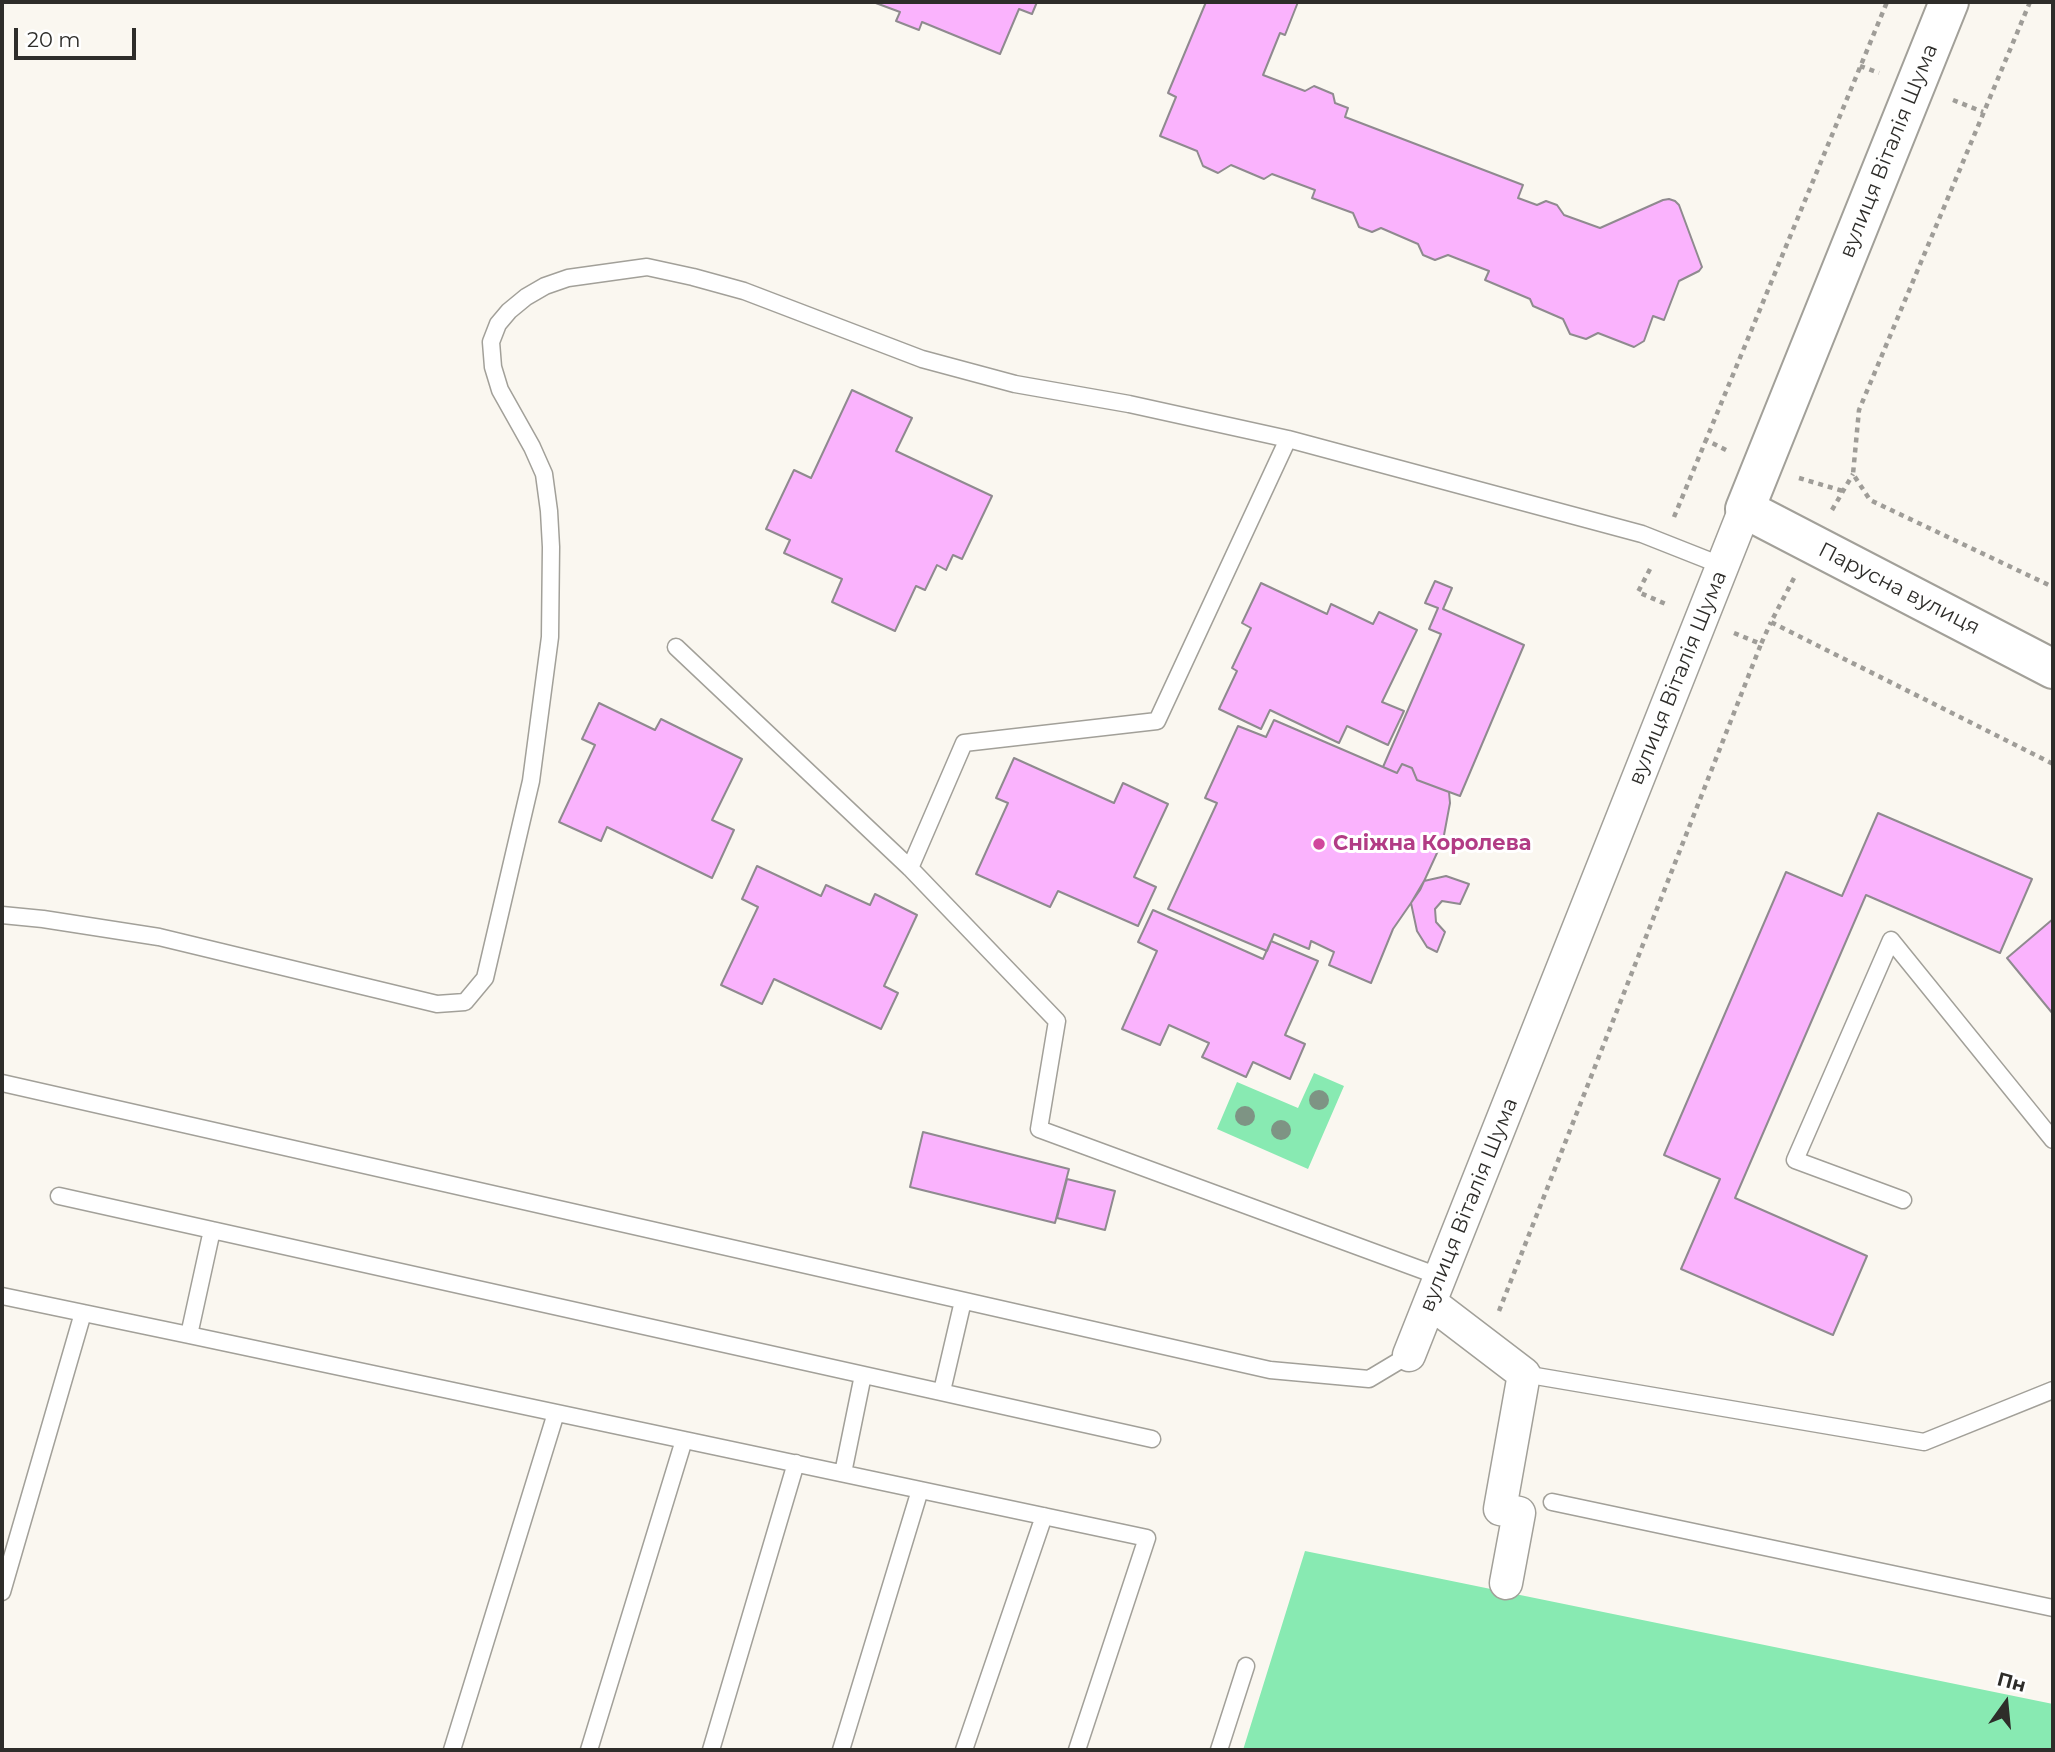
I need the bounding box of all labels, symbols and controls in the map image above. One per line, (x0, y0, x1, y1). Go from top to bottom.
scale bar (18, 14, 140, 58)
text: 20 m (27, 27, 81, 52)
street label: вулиця Віталія Шума (1834, 40, 1944, 262)
street label: Парусна вулиця (1814, 537, 1984, 641)
street label: вулиця Віталія Шума (1623, 567, 1733, 789)
place label: Сніжна Королева (1333, 831, 1532, 857)
marker: Сніжна Королева (1311, 836, 1327, 852)
street label: вулиця Віталія Шума (1414, 1094, 1524, 1316)
text: Пн (1995, 1667, 2028, 1697)
north arrow (1971, 1668, 2041, 1738)

